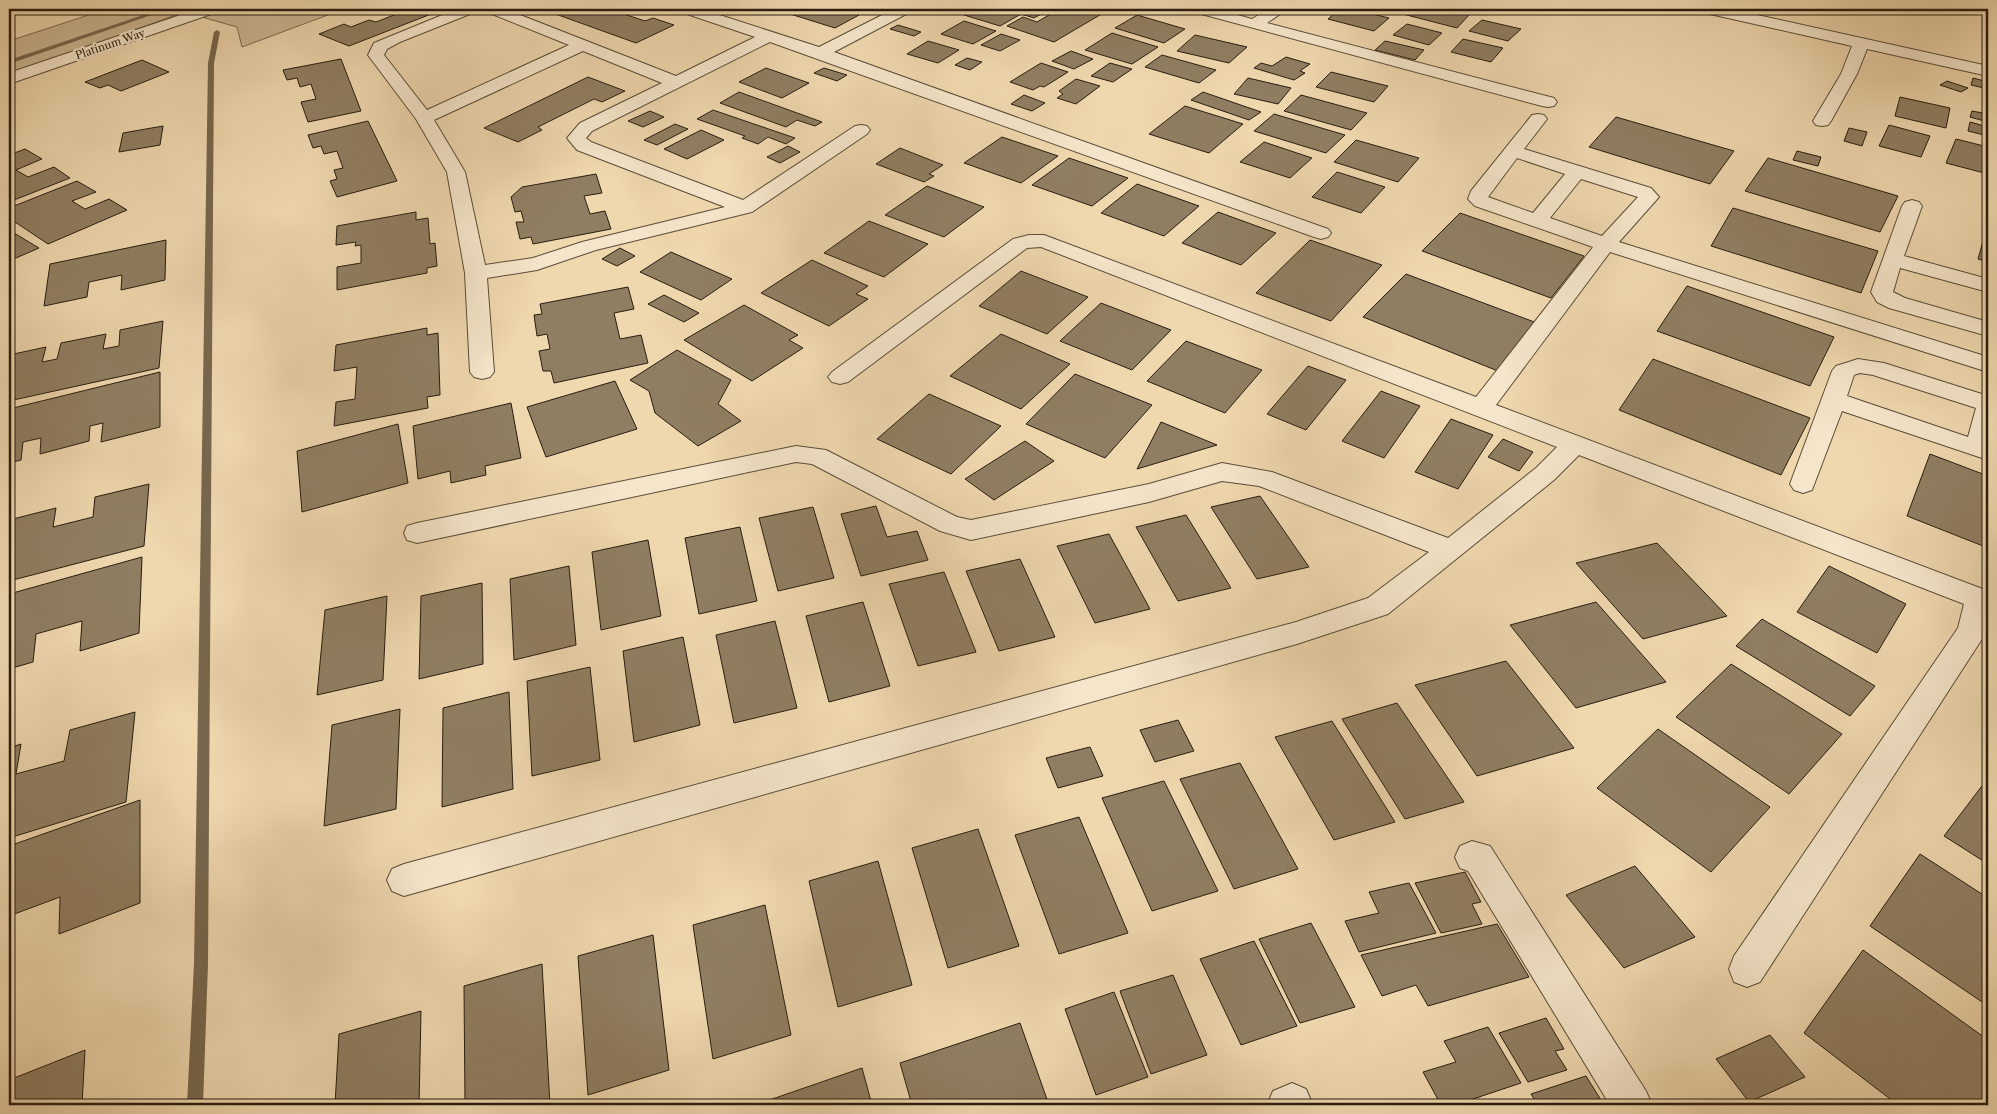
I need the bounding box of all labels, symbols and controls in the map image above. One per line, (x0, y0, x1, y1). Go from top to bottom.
street label: Platinum Way (73, 25, 147, 62)

